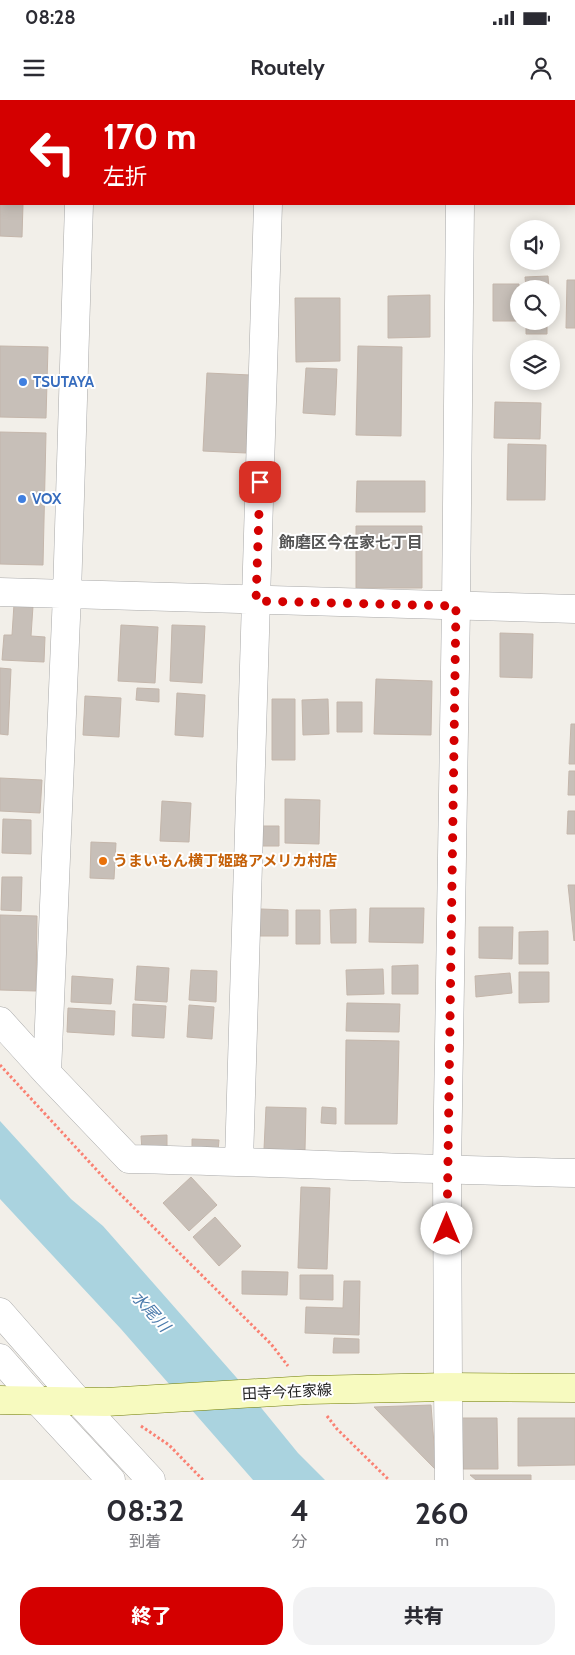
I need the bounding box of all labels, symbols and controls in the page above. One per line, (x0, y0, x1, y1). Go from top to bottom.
text: 08:28 (25, 6, 76, 29)
icon: menu (20, 54, 48, 82)
text: Routely (250, 54, 325, 81)
icon: person (527, 54, 555, 82)
text: 170 m (103, 115, 196, 158)
icon: left (20, 120, 85, 185)
text: 左折 (103, 163, 147, 190)
map controls (510, 220, 560, 390)
button: sound (510, 220, 560, 270)
button: search (510, 280, 560, 330)
button: layers (510, 340, 560, 390)
place label: TSUTAYA (33, 373, 95, 391)
marker: TSUTAYA (17, 376, 29, 388)
pin (239, 461, 281, 503)
icon: arrive (246, 468, 274, 496)
place label: VOX (32, 490, 62, 508)
marker: VOX (16, 493, 28, 505)
district label: 飾磨区今在家七丁目 (279, 533, 423, 552)
place label: うまいもん横丁姫路アメリカ村店 (113, 852, 337, 870)
marker: うまいもん横丁姫路アメリカ村店 (97, 855, 109, 867)
position arrow (420, 1202, 472, 1254)
water label: 水尾川 (128, 1287, 175, 1337)
street label: 田寺今在家線 (242, 1381, 332, 1403)
text: 08:32 (106, 1492, 184, 1529)
text: 4 (290, 1492, 309, 1529)
text: 260 (415, 1495, 469, 1532)
text: m (435, 1531, 449, 1550)
text: 到着 (129, 1532, 161, 1551)
text: 分 (292, 1532, 308, 1551)
button: 終了 (20, 1587, 283, 1645)
button: 共有 (293, 1587, 555, 1645)

